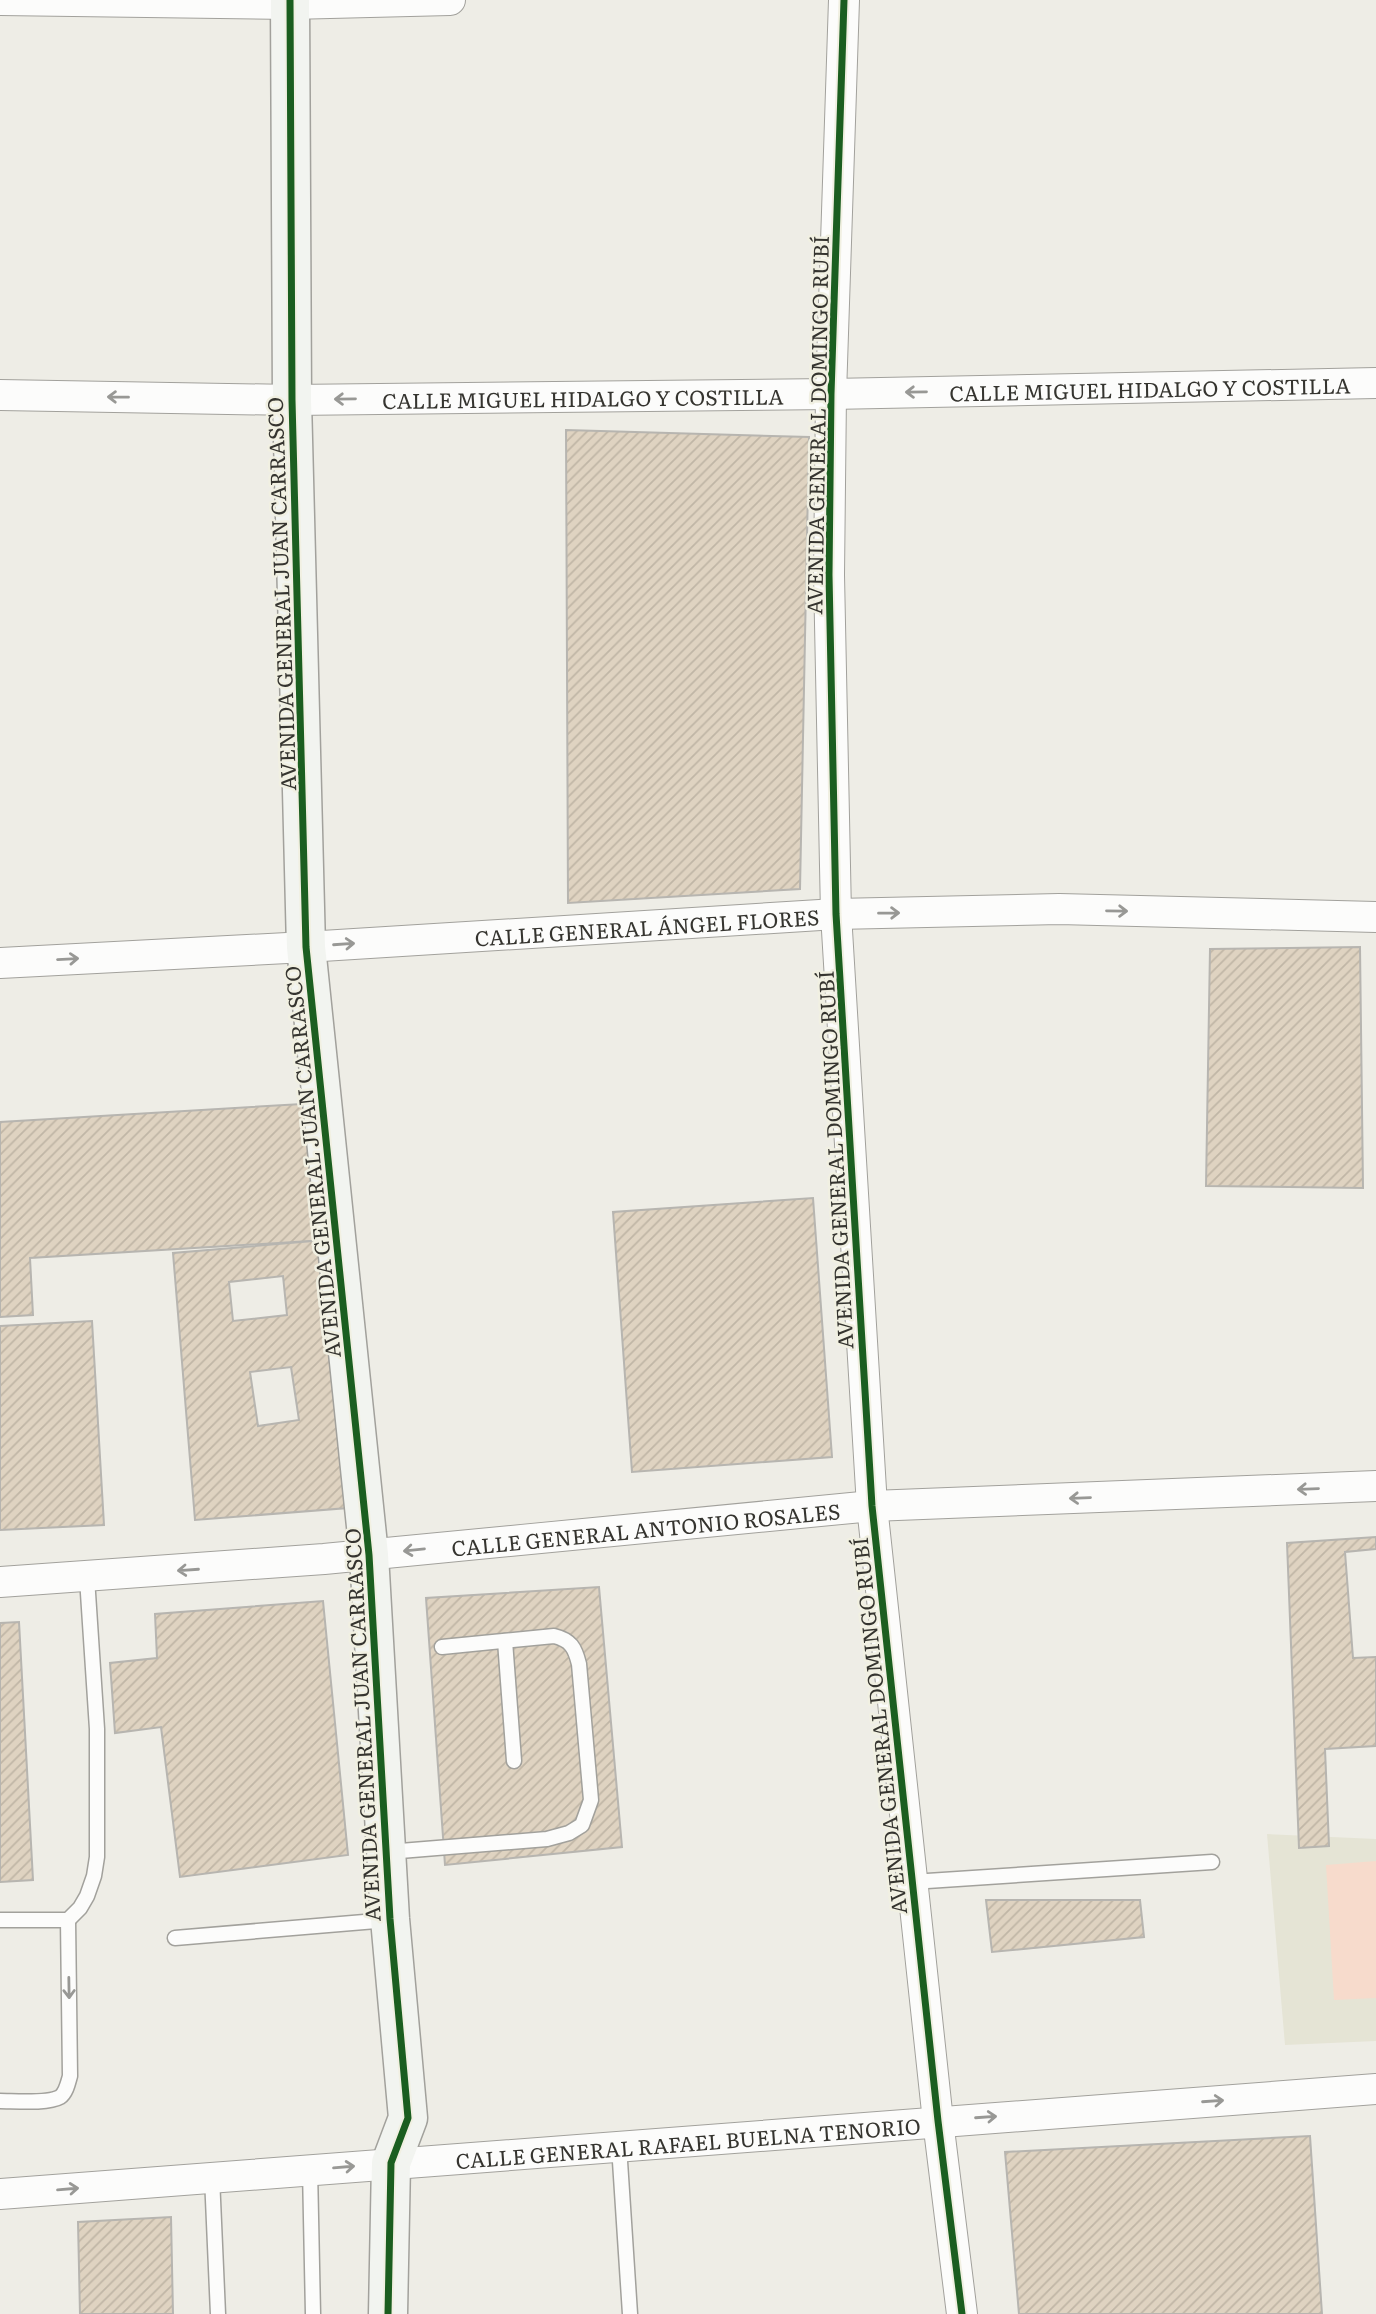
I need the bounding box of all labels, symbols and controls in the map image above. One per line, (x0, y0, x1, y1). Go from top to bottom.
street label: AVENIDA GENERAL DOMINGO RUBÍ (797, 235, 835, 615)
street label: CALLE MIGUEL HIDALGO Y COSTILLA (949, 368, 1351, 407)
street label: CALLE MIGUEL HIDALGO Y COSTILLA (382, 379, 784, 414)
one-way arrow (905, 386, 928, 399)
one-way arrow (107, 390, 130, 404)
one-way arrow (334, 392, 357, 406)
street label: AVENIDA GENERAL JUAN CARRASCO (258, 397, 302, 791)
street label: CALLE GENERAL ÁNGEL FLORES (474, 900, 820, 952)
one-way arrow (1105, 904, 1128, 917)
one-way arrow (878, 906, 901, 919)
one-way arrow (332, 938, 355, 951)
one-way arrow (56, 953, 79, 966)
street label: AVENIDA GENERAL JUAN CARRASCO (275, 964, 347, 1360)
street label: AVENIDA GENERAL DOMINGO RUBÍ (809, 970, 859, 1350)
one-way arrow (1297, 1482, 1320, 1496)
one-way arrow (1069, 1491, 1092, 1504)
street label: CALLE GENERAL ANTONIO ROSALES (450, 1494, 841, 1562)
street label: AVENIDA GENERAL JUAN CARRASCO (335, 1527, 387, 1923)
street label: AVENIDA GENERAL DOMINGO RUBÍ (843, 1536, 913, 1916)
one-way arrow (403, 1544, 426, 1557)
one-way arrow (177, 1564, 199, 1577)
one-way arrow (63, 1977, 76, 2000)
one-way arrow (1201, 2094, 1223, 2107)
street label: CALLE GENERAL RAFAEL BUELNA TENORIO (454, 2108, 922, 2175)
one-way arrow (974, 2111, 997, 2124)
one-way arrow (332, 2160, 354, 2173)
one-way arrow (56, 2182, 79, 2195)

